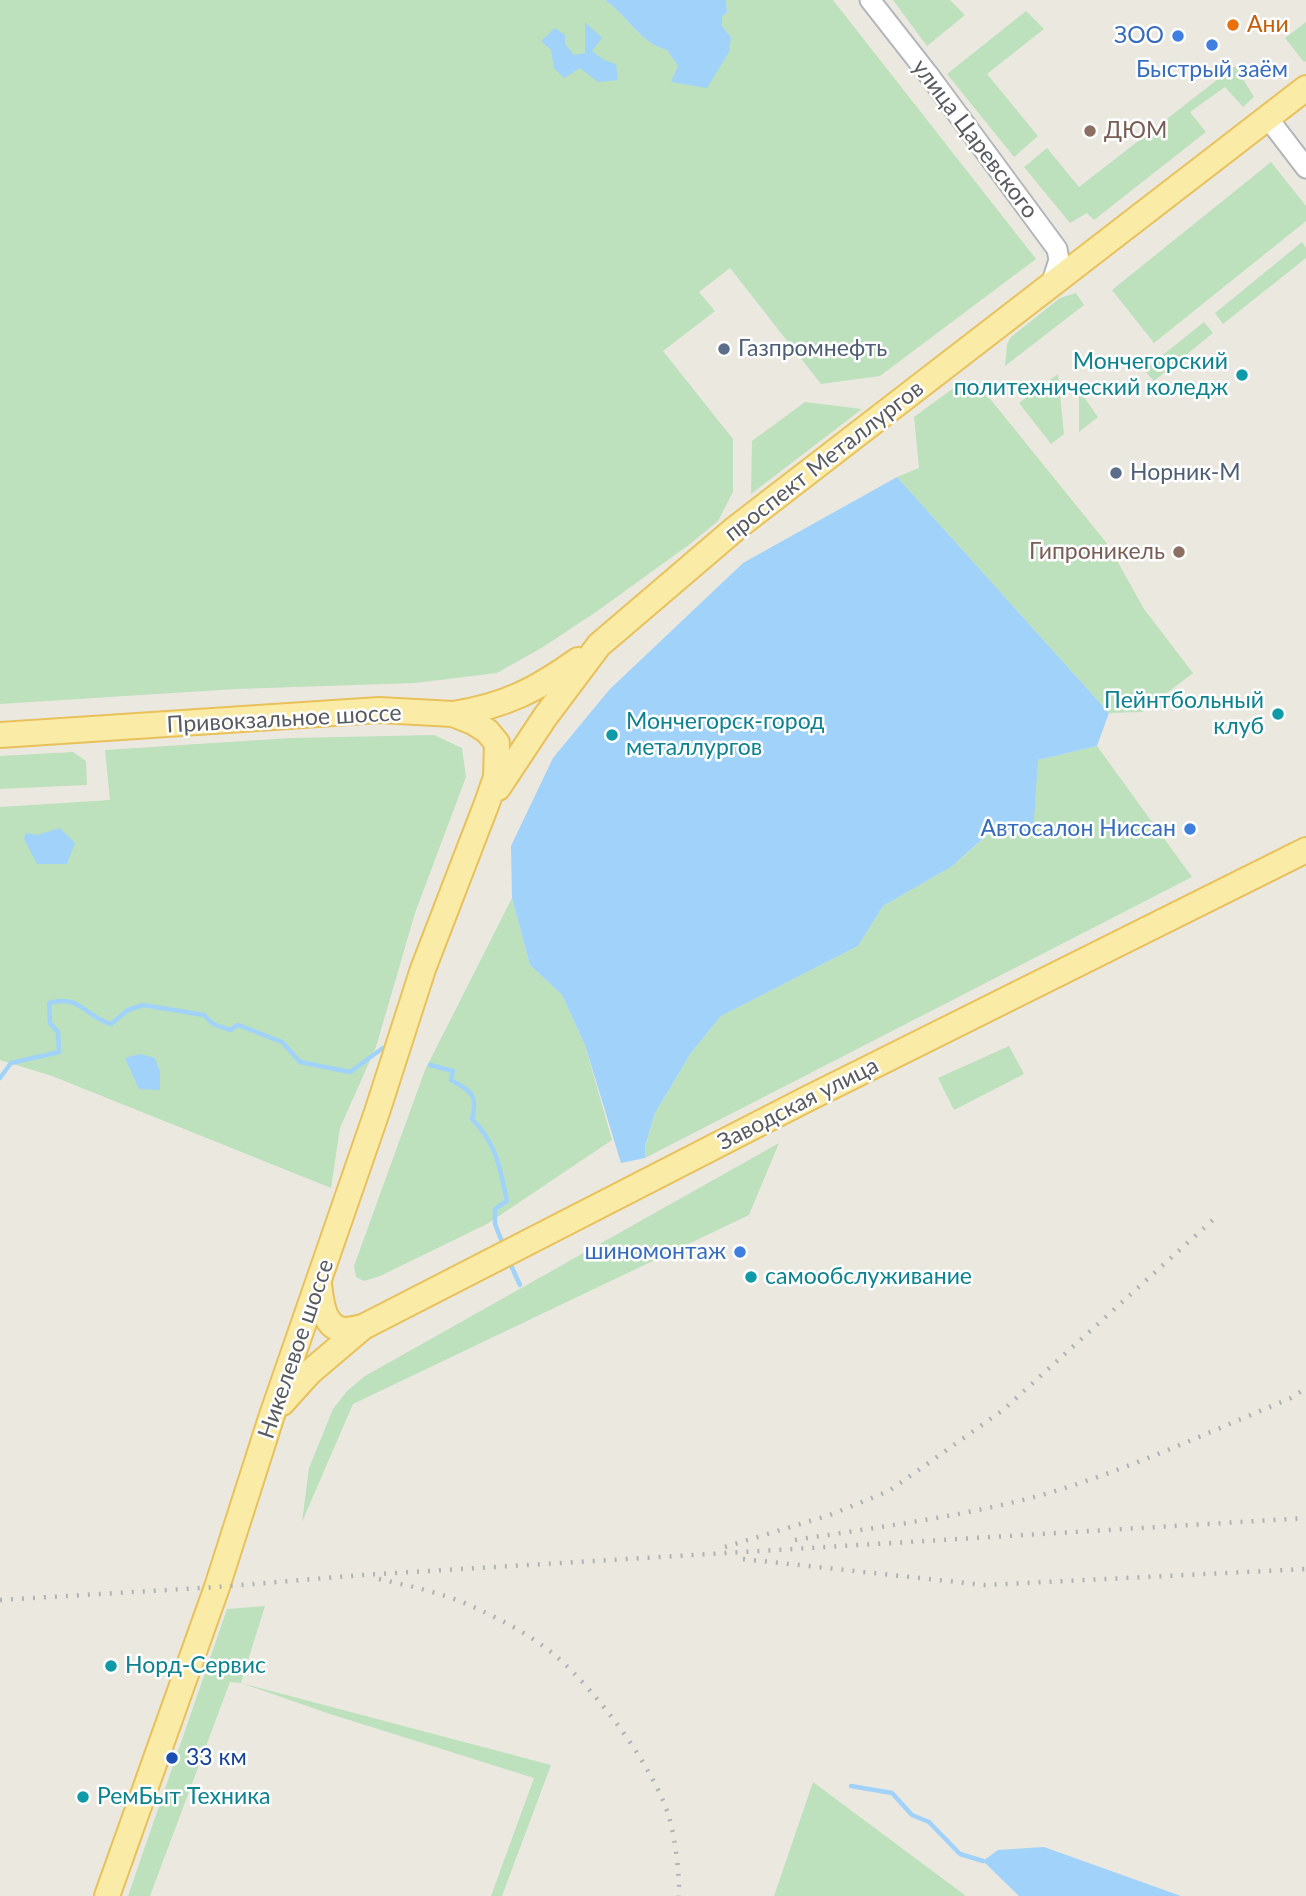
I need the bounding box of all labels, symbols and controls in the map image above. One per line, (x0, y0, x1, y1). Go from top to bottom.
place label: Ани (1247, 11, 1289, 39)
marker: Ани (1225, 17, 1241, 33)
place label: ЗОО (1114, 22, 1164, 50)
marker: ЗОО (1170, 28, 1186, 44)
marker: Быстрый заём (1204, 37, 1220, 53)
street label: улица Царевского (906, 54, 1044, 224)
place label: Быстрый заём (1136, 56, 1288, 84)
place label: ДЮМ (1104, 117, 1167, 145)
marker: ДЮМ (1082, 123, 1098, 139)
place label: Газпромнефть (738, 335, 887, 363)
marker: Газпромнефть (716, 341, 732, 357)
place label: Мончегорский политехнический коледж (954, 348, 1228, 402)
marker: Мончегорский политехнический коледж (1234, 367, 1250, 383)
street label: проспект Металлургов (719, 375, 929, 547)
place label: Норник-М (1130, 459, 1241, 487)
marker: Норник-М (1108, 465, 1124, 481)
place label: Гипроникель (1029, 538, 1165, 566)
marker: Гипроникель (1171, 544, 1187, 560)
place label: Пейнтбольный клуб (1104, 687, 1264, 741)
street label: Привокзальное шоссе (166, 699, 402, 739)
marker: Пейнтбольный клуб (1270, 706, 1286, 722)
place label: Мончегорск-город металлургов (626, 708, 825, 762)
marker: Мончегорск-город металлургов (604, 727, 620, 743)
place label: Автосалон Ниссан (981, 815, 1176, 843)
marker: Автосалон Ниссан (1182, 821, 1198, 837)
street label: Заводская улица (713, 1052, 883, 1156)
place label: шиномонтаж (585, 1238, 726, 1266)
marker: шиномонтаж (732, 1244, 748, 1260)
street label: Никелевое шоссе (252, 1256, 340, 1442)
place label: самообслуживание (765, 1263, 972, 1291)
marker: самообслуживание (743, 1269, 759, 1285)
place label: Норд-Сервис (125, 1652, 266, 1680)
marker: Норд-Сервис (103, 1658, 119, 1674)
place label: 33 км (186, 1744, 247, 1772)
marker: 33 км (164, 1750, 180, 1766)
place label: РемБыт Техника (97, 1783, 270, 1811)
marker: РемБыт Техника (75, 1789, 91, 1805)

